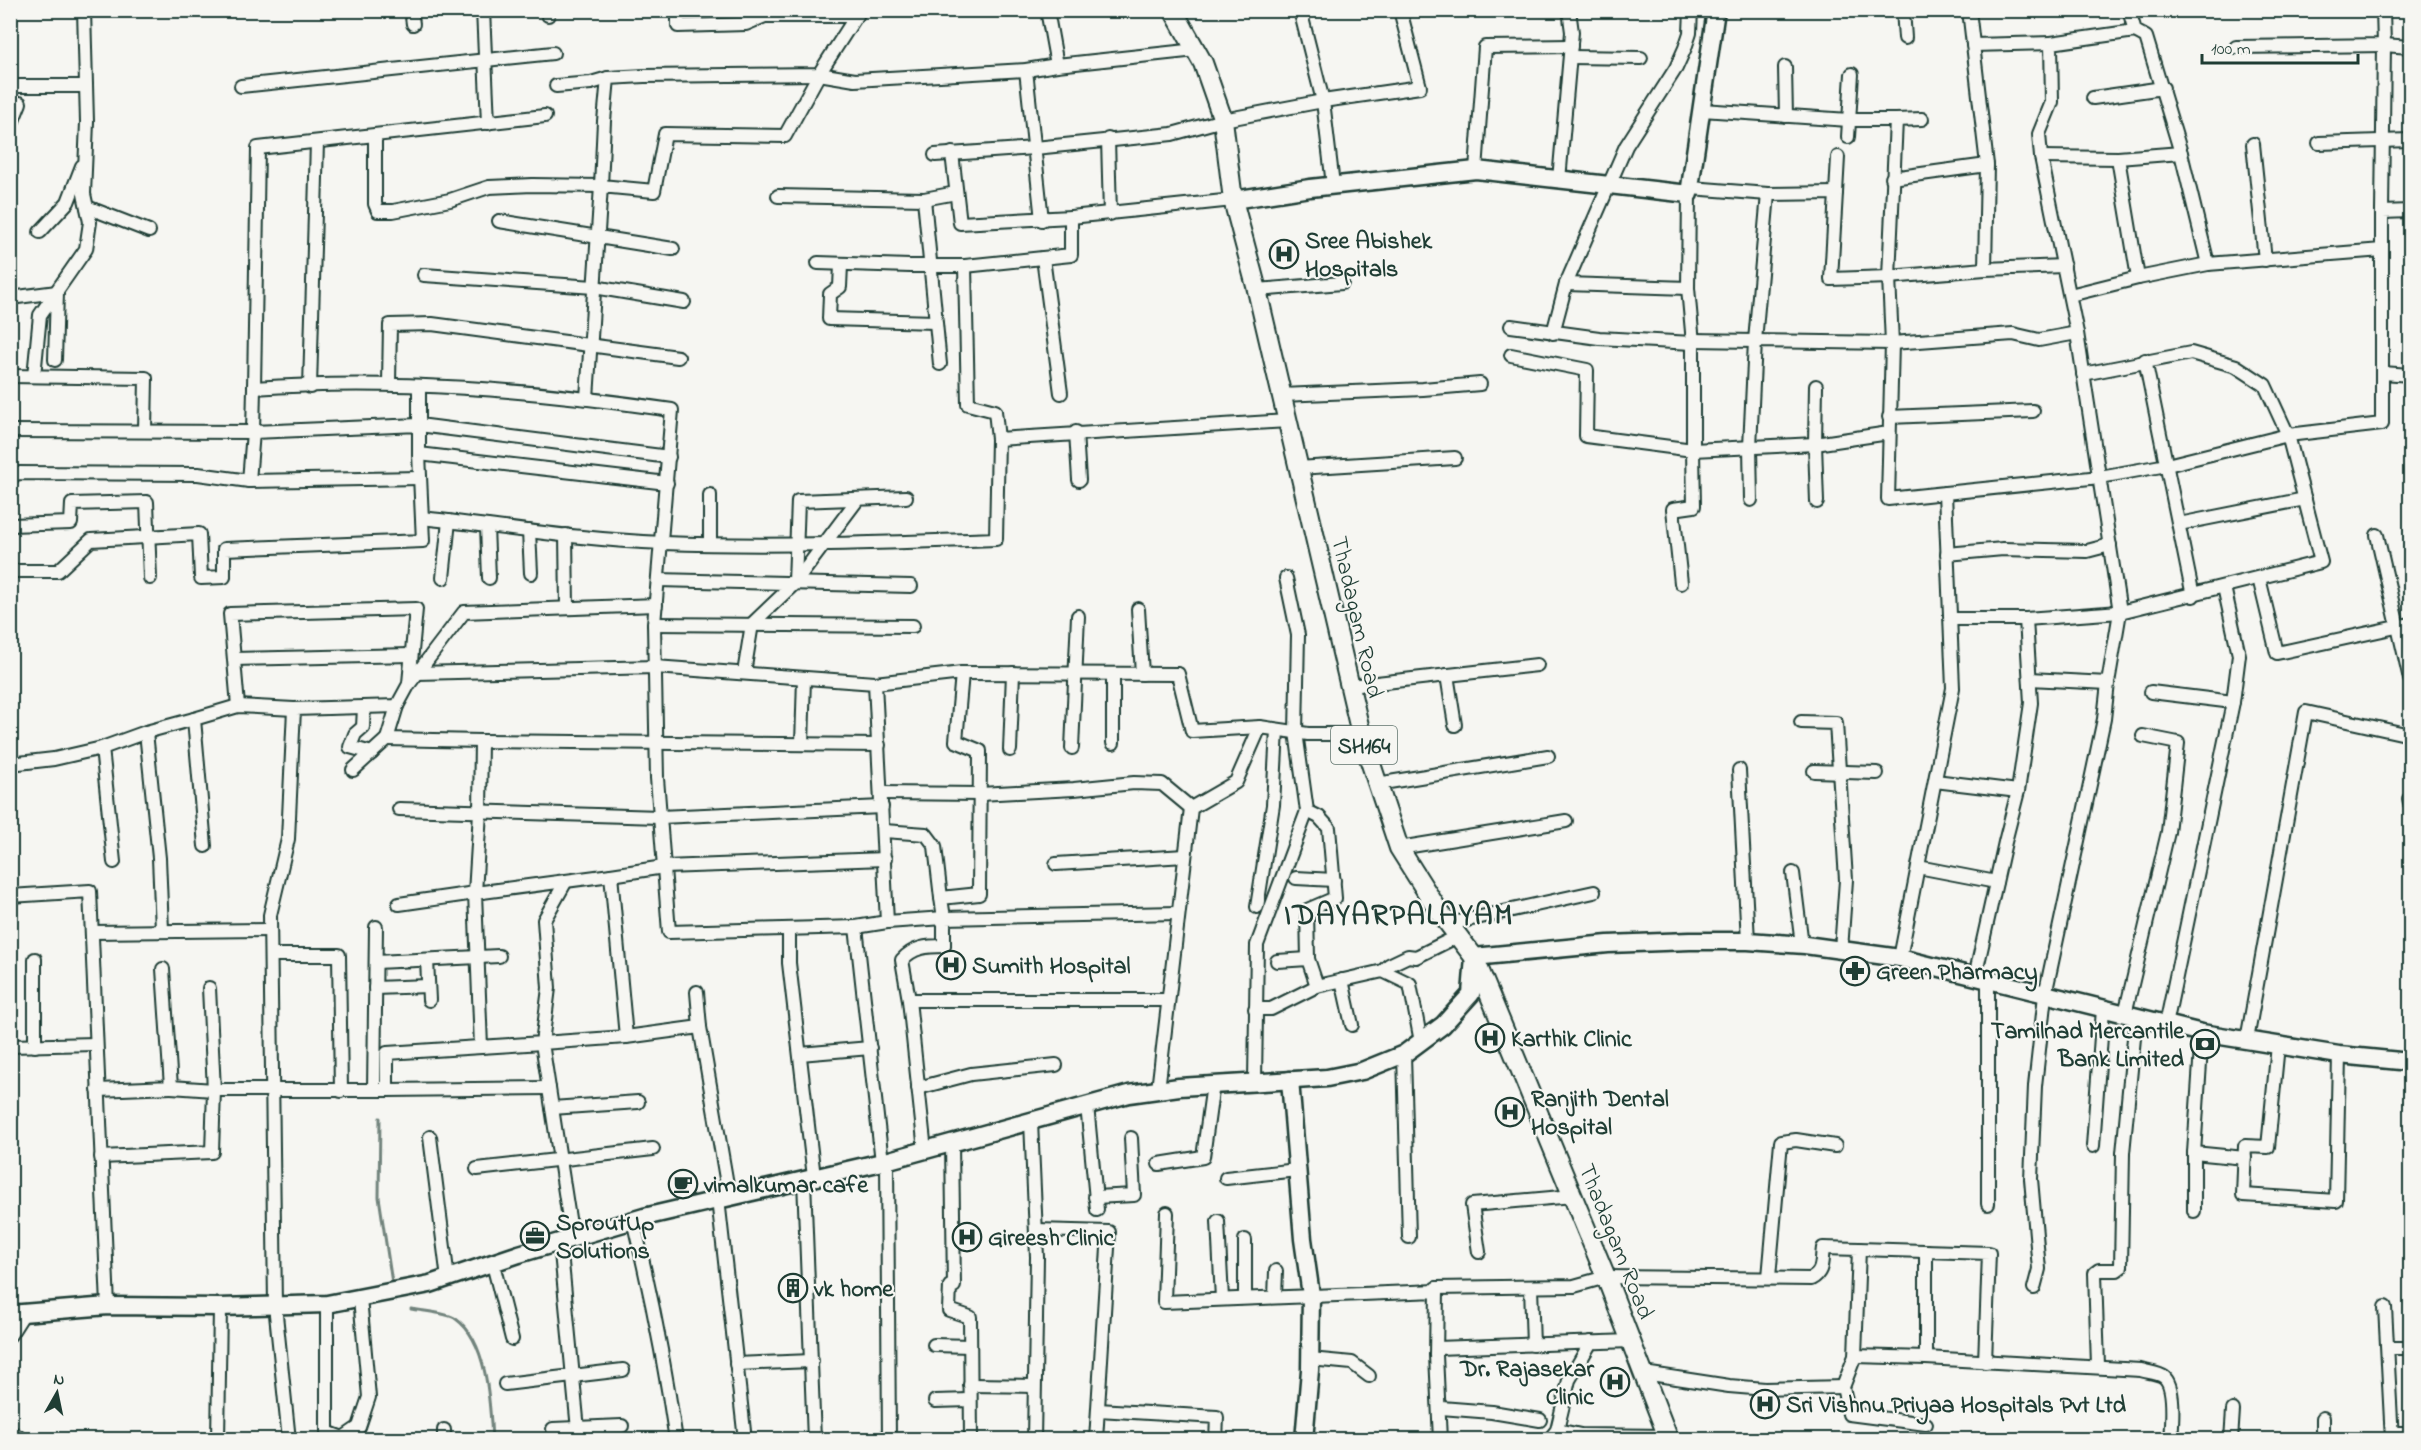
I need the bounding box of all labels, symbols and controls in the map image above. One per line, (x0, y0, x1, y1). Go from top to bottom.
scale bar (2202, 27, 2358, 65)
text: 100 m (2211, 37, 2251, 63)
place label: Sree Abishek Hospitals (1305, 225, 1432, 288)
hospital icon: Sree Abishek Hospitals (1268, 238, 1300, 270)
street label: Thadagam Road (1320, 533, 1391, 702)
road number: SH164 (1331, 726, 1397, 764)
district label: IDAYARPALAYAM (1284, 895, 1514, 939)
hospital icon: Sumith Hospital (935, 949, 967, 981)
place label: Sumith Hospital (972, 950, 1131, 985)
pharmacy icon: Green Pharmacy (1839, 955, 1871, 987)
place label: Green Pharmacy (1876, 956, 2038, 992)
place label: Tamilnad Mercantile Bank Limited (1991, 1015, 2185, 1078)
hospital icon: Karthik Clinic (1474, 1022, 1506, 1054)
place label: Karthik Clinic (1511, 1023, 1633, 1058)
bank icon: Tamilnad Mercantile Bank Limited (2189, 1028, 2221, 1060)
place label: Ranjith Dental Hospital (1531, 1083, 1669, 1146)
hospital icon: Ranjith Dental Hospital (1494, 1096, 1526, 1128)
street label: Thadagam Road (1568, 1159, 1662, 1326)
cafe icon: vimalkumar cafe (667, 1168, 699, 1200)
place label: vimalkumar cafe (703, 1169, 869, 1204)
place label: SproutUp Solutions (556, 1207, 654, 1270)
office icon: SproutUp Solutions (519, 1220, 551, 1252)
hospital icon: Gireesh Clinic (951, 1221, 983, 1253)
place label: Gireesh Clinic (988, 1222, 1116, 1257)
building icon: vk home (777, 1272, 809, 1304)
place label: vk home (813, 1273, 894, 1308)
place label: Dr. Rajasekar Clinic (1459, 1353, 1595, 1416)
north arrow (27, 1363, 87, 1423)
hospital icon: Dr. Rajasekar Clinic (1599, 1366, 1631, 1398)
text: N (52, 1367, 66, 1393)
hospital icon: Sri Vishnu Priyaa Hospitals Pvt Ltd (1749, 1388, 1781, 1420)
place label: Sri Vishnu Priyaa Hospitals Pvt Ltd (1786, 1389, 2127, 1425)

